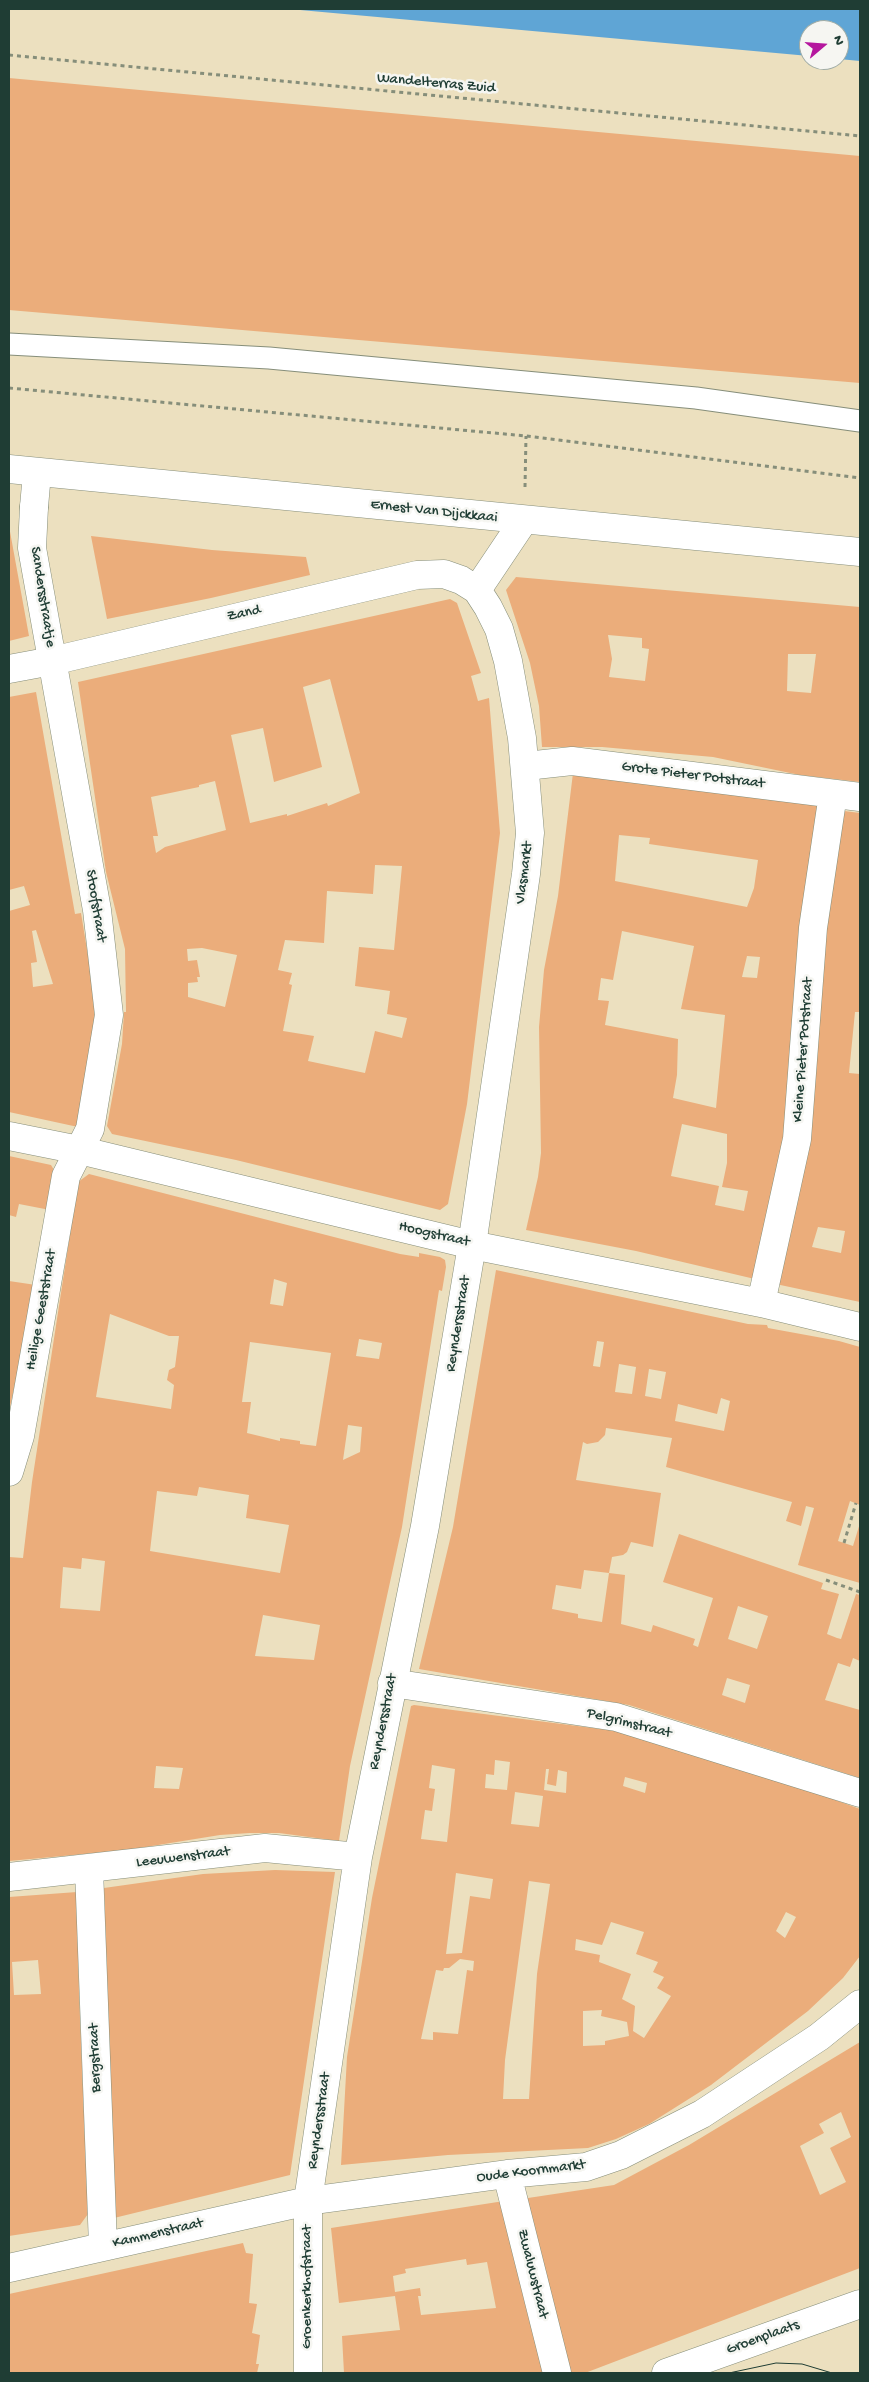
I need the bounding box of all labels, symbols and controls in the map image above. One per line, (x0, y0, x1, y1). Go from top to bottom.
north arrow (799, 20, 849, 70)
text: N (828, 34, 847, 47)
street label: Wandelterras Zuid (376, 70, 496, 98)
street label: Ernest Van Dijckkaai (369, 496, 499, 528)
street label: Sandersstraatje (25, 545, 59, 649)
street label: Zand (225, 601, 263, 627)
street label: Grote Pieter Potstraat (620, 758, 766, 794)
street label: Vlasmarkt (512, 841, 538, 905)
street label: Stoofstraat (80, 869, 110, 943)
street label: Kleine Pieter Potstraat (790, 977, 818, 1123)
street label: Hoogstraat (397, 1218, 471, 1252)
street label: Heilige Geeststraat (23, 1248, 61, 1372)
street label: Reyndersstraat (443, 1275, 475, 1373)
street label: Reyndersstraat (366, 1673, 402, 1771)
street label: Pelgrimstraat (585, 1705, 673, 1743)
street label: Leeuwenstraat (135, 1843, 231, 1873)
street label: Bergstraat (86, 2023, 106, 2093)
street label: Reyndersstraat (304, 2072, 336, 2170)
street label: Oude Koornmarkt (476, 2156, 586, 2188)
street label: Kammenstraat (111, 2215, 205, 2253)
street label: Groenkerkhofstraat (299, 2225, 317, 2349)
street label: Zwaluwstraat (512, 2228, 552, 2320)
street label: Groenplaats (724, 2316, 802, 2360)

